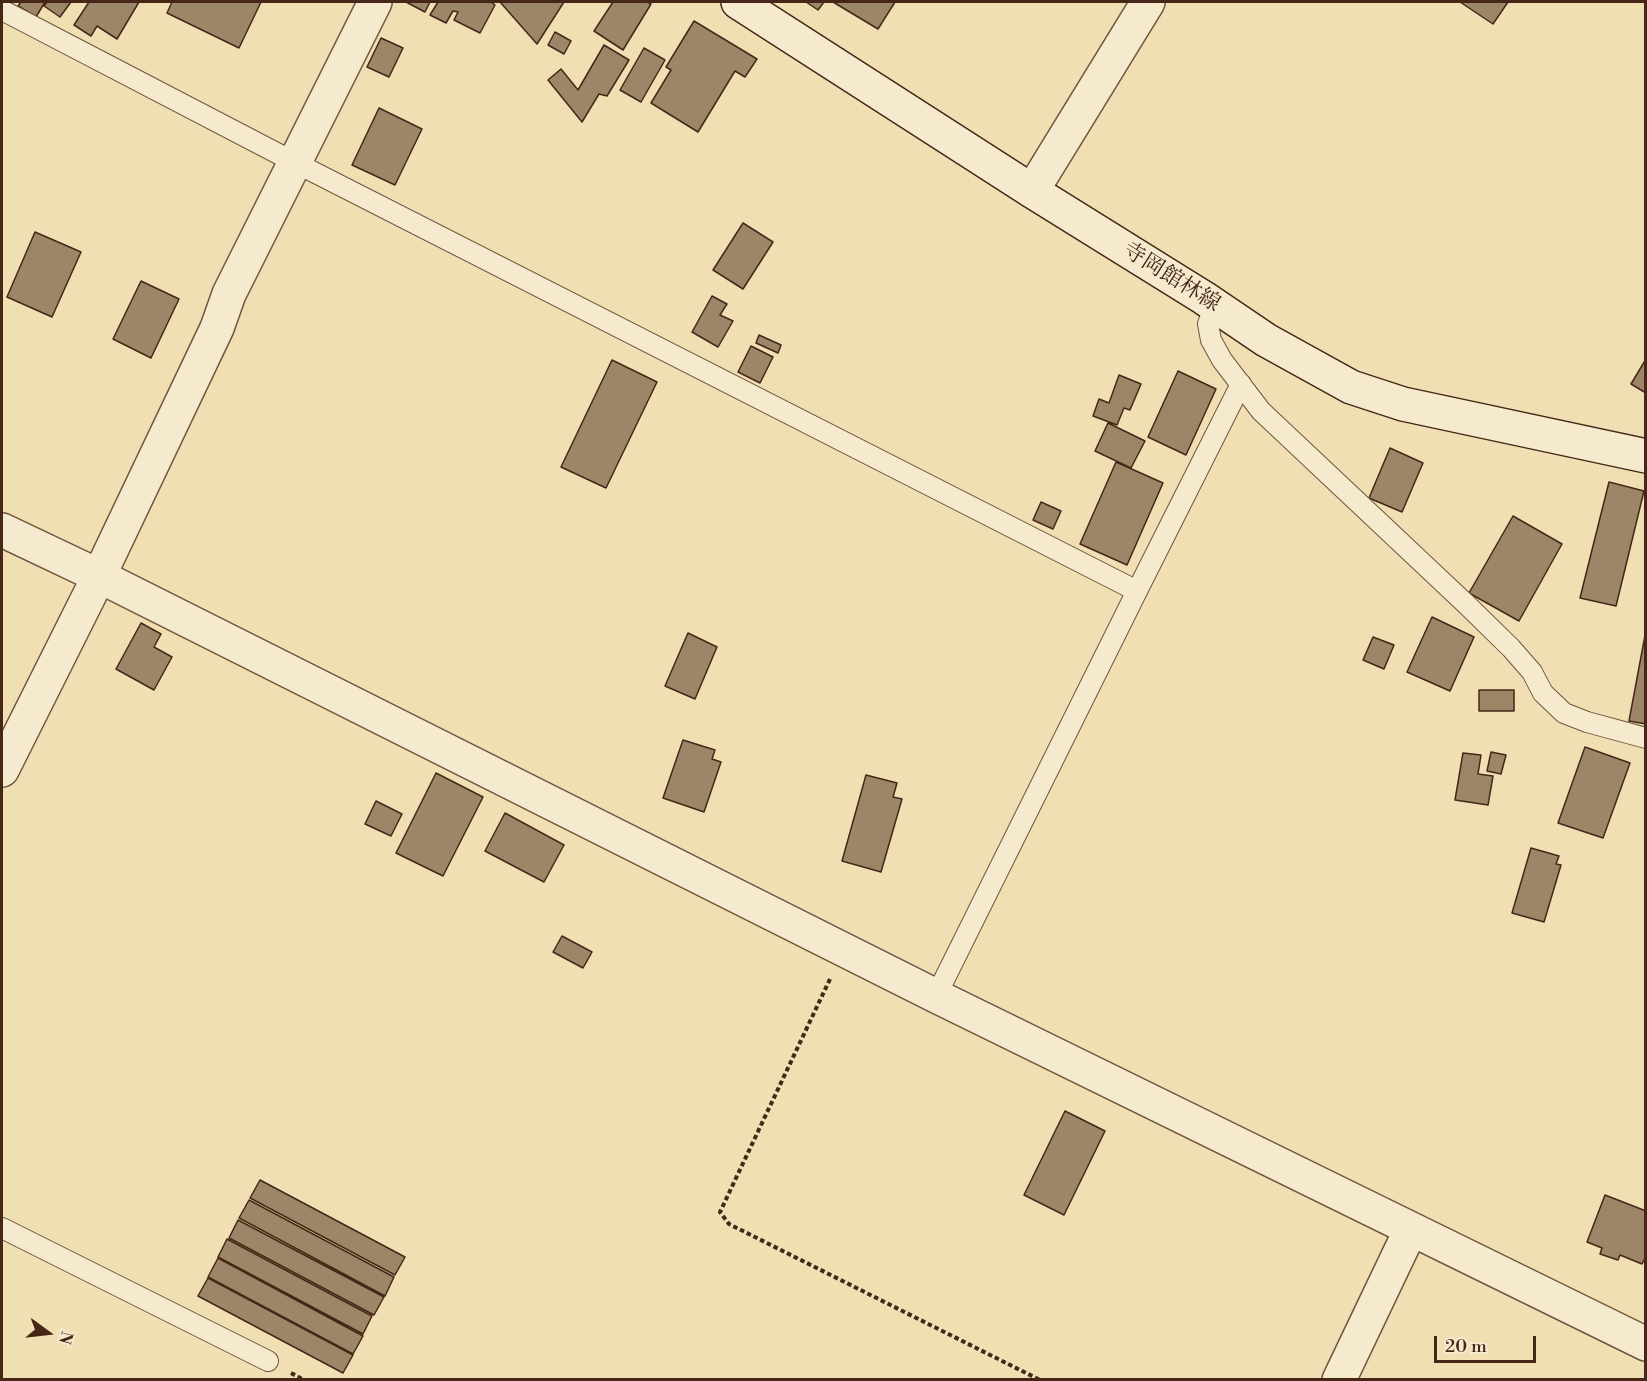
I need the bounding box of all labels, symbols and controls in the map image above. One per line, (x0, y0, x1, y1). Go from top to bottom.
street label: 寺岡館林線 (1117, 238, 1225, 318)
north arrow (18, 1303, 78, 1363)
scale bar (1437, 1324, 1539, 1362)
text: N (54, 1329, 77, 1346)
text: 20 m (1445, 1335, 1487, 1358)

